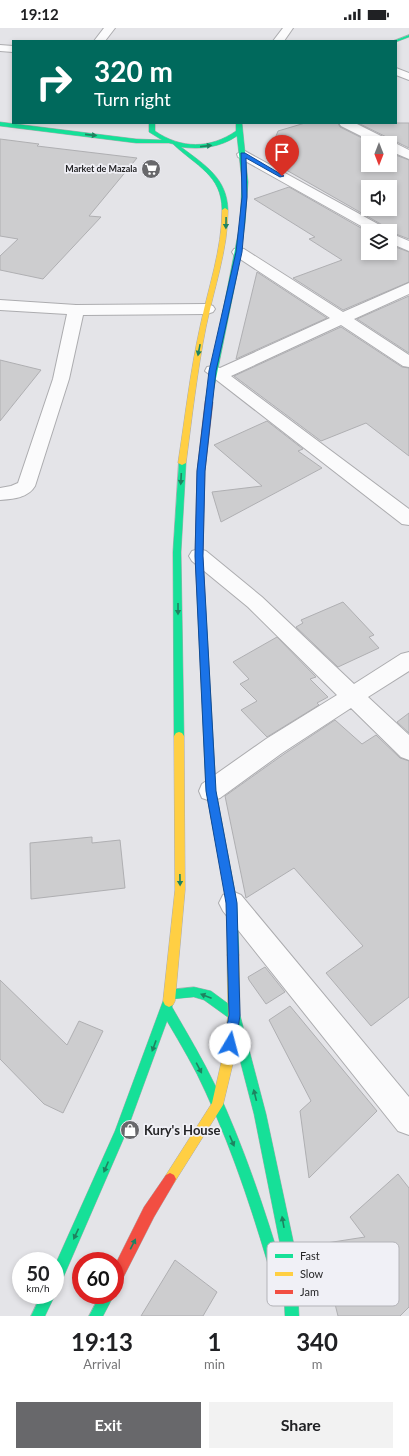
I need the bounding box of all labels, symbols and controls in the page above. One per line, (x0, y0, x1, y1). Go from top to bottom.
text: 19:12 (20, 5, 59, 23)
text: 320 m (94, 54, 173, 88)
icon: right (28, 56, 80, 108)
text: Turn right (94, 88, 171, 110)
one-way arrow (85, 132, 97, 139)
pin (265, 135, 299, 176)
north arrow (361, 136, 397, 172)
map controls (361, 136, 397, 260)
icon: arrive (271, 141, 293, 163)
one-way arrow (200, 142, 212, 149)
supermarket icon: Market de Mazala (140, 158, 162, 180)
place label: Market de Mazala (65, 163, 137, 174)
button: sound (361, 180, 397, 216)
one-way arrow (223, 217, 229, 230)
button: layers (361, 224, 397, 260)
one-way arrow (196, 344, 202, 356)
one-way arrow (178, 473, 184, 486)
one-way arrow (175, 603, 181, 616)
one-way arrow (177, 874, 183, 887)
one-way arrow (199, 992, 211, 998)
position arrow (209, 1023, 251, 1065)
one-way arrow (151, 1040, 157, 1052)
one-way arrow (196, 1062, 202, 1074)
one-way arrow (252, 1088, 258, 1100)
shop icon: Kury's House (119, 1119, 141, 1141)
place label: Kury's House (144, 1122, 220, 1138)
one-way arrow (229, 1135, 235, 1146)
one-way arrow (103, 1161, 109, 1172)
one-way arrow (280, 1215, 286, 1228)
one-way arrow (73, 1228, 79, 1240)
one-way arrow (130, 1238, 136, 1250)
legend (267, 1242, 399, 1306)
text: Fast (300, 1249, 320, 1262)
speed limit sign: 60 (72, 1252, 124, 1304)
text: 50 (26, 1261, 50, 1285)
text: Slow (300, 1267, 324, 1280)
text: km/h (26, 1282, 50, 1294)
text: Jam (300, 1285, 319, 1298)
text: 19:13 (71, 1327, 133, 1356)
text: 1 (208, 1327, 222, 1356)
text: 340 (296, 1327, 338, 1356)
text: Arrival (83, 1356, 121, 1372)
text: min (204, 1356, 225, 1372)
text: m (312, 1356, 322, 1372)
button: Exit (16, 1402, 201, 1448)
button: Share (209, 1402, 393, 1448)

